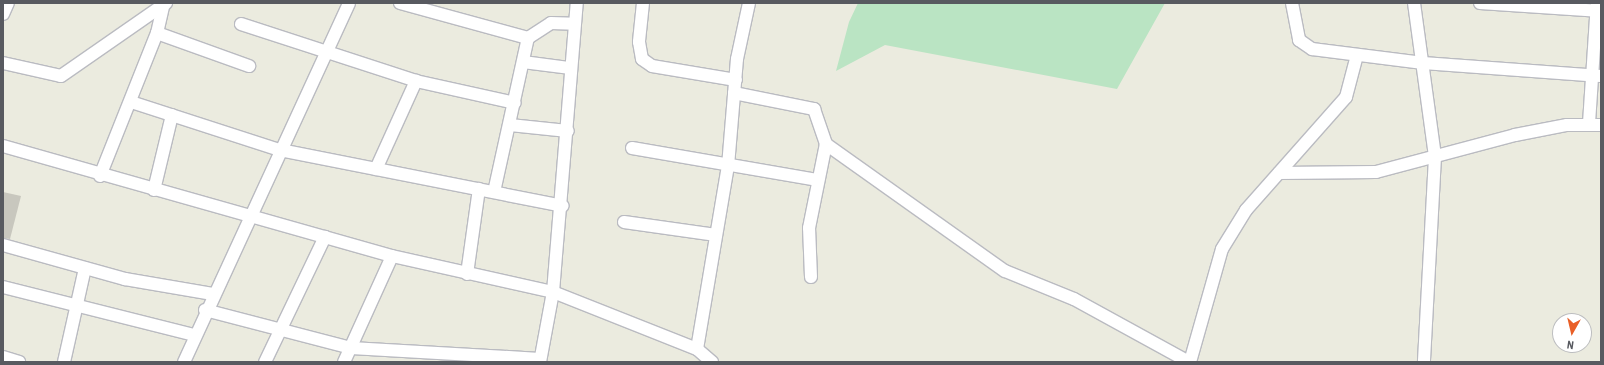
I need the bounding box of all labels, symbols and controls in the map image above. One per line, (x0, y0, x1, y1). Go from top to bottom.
north arrow (1552, 313, 1592, 353)
text: N (1566, 337, 1575, 351)

